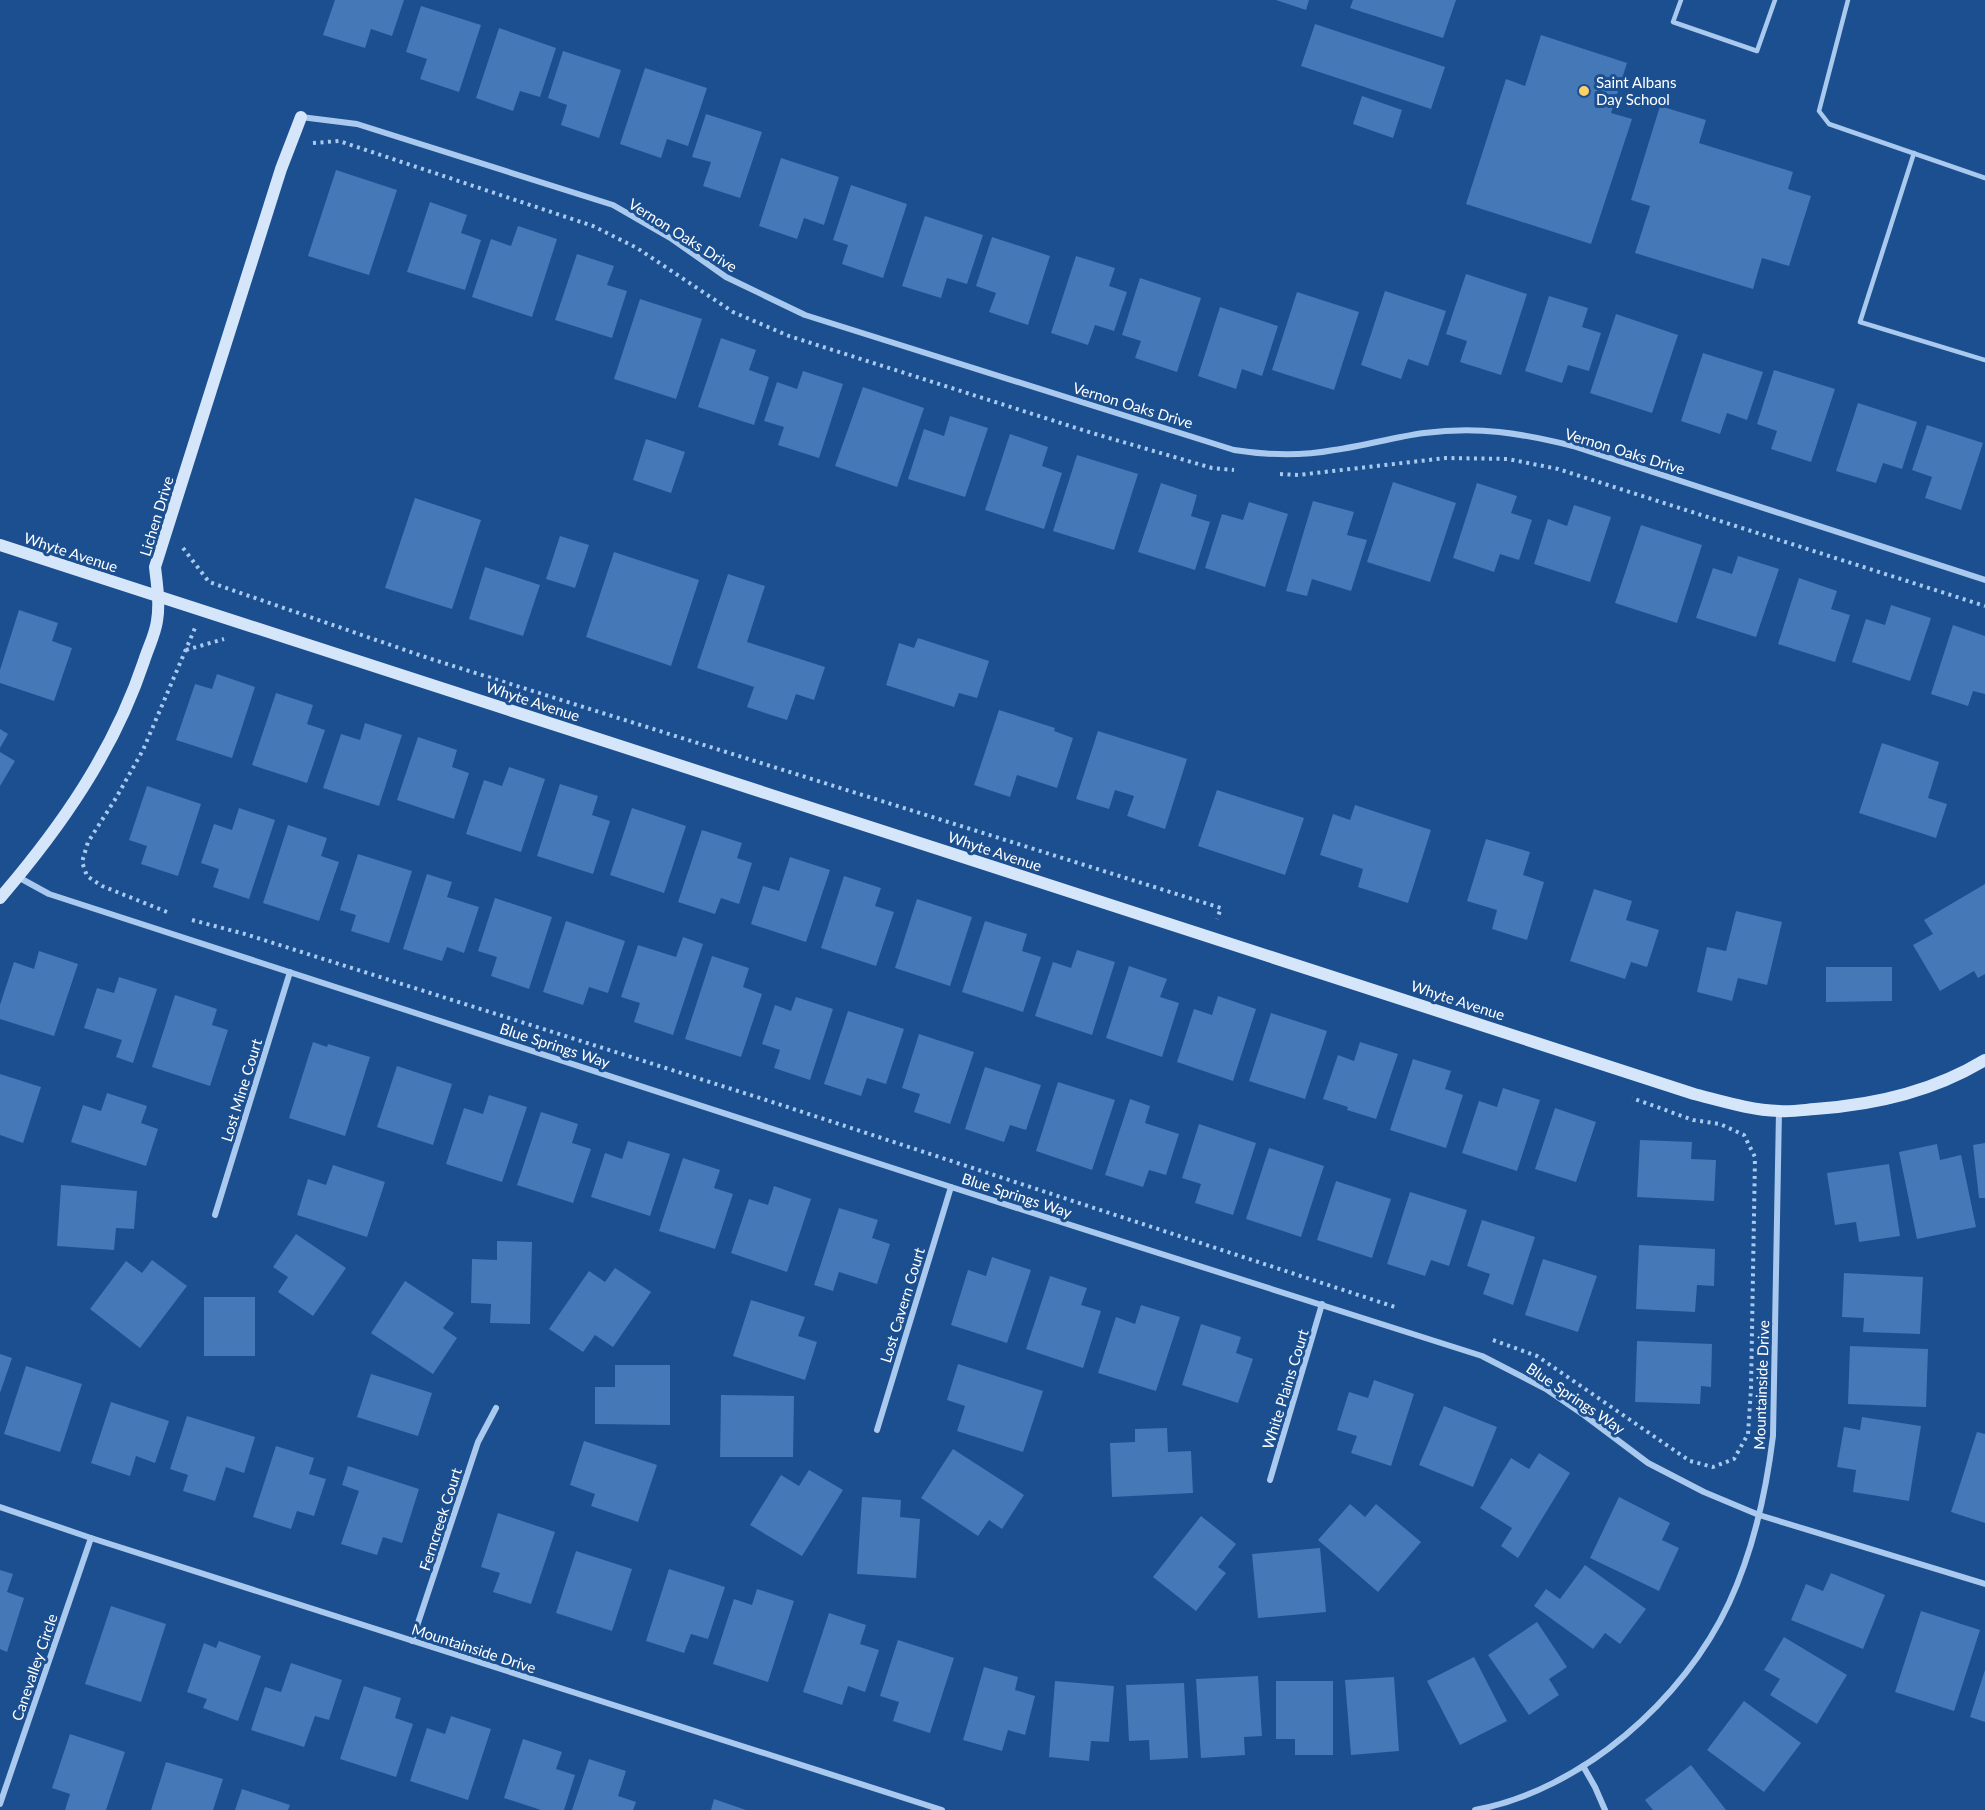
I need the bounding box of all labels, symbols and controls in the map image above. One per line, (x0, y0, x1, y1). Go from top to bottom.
place label: Saint Albans Day School (1596, 73, 1676, 108)
marker: Saint Albans Day School (1577, 84, 1591, 98)
street label: Vernon Oaks Drive (625, 194, 741, 276)
street label: Vernon Oaks Drive (1071, 378, 1195, 432)
street label: Vernon Oaks Drive (1563, 424, 1687, 478)
street label: Lichen Drive (135, 474, 177, 558)
street label: Whyte Avenue (22, 528, 120, 576)
street label: Whyte Avenue (484, 677, 582, 725)
street label: Whyte Avenue (946, 827, 1044, 875)
street label: Whyte Avenue (1409, 976, 1507, 1024)
street label: Blue Springs Way (498, 1019, 613, 1071)
street label: Lost Mine Court (217, 1036, 265, 1144)
street label: Blue Springs Way (960, 1169, 1075, 1221)
street label: Lost Cavern Court (876, 1245, 928, 1365)
street label: Mountainside Drive (1750, 1320, 1772, 1450)
street label: White Plains Court (1258, 1326, 1312, 1451)
street label: Blue Springs Way (1523, 1358, 1629, 1438)
street label: Ferncreek Court (415, 1465, 465, 1573)
street label: Canevalley Circle (7, 1611, 61, 1723)
street label: Mountainside Drive (410, 1619, 539, 1677)

